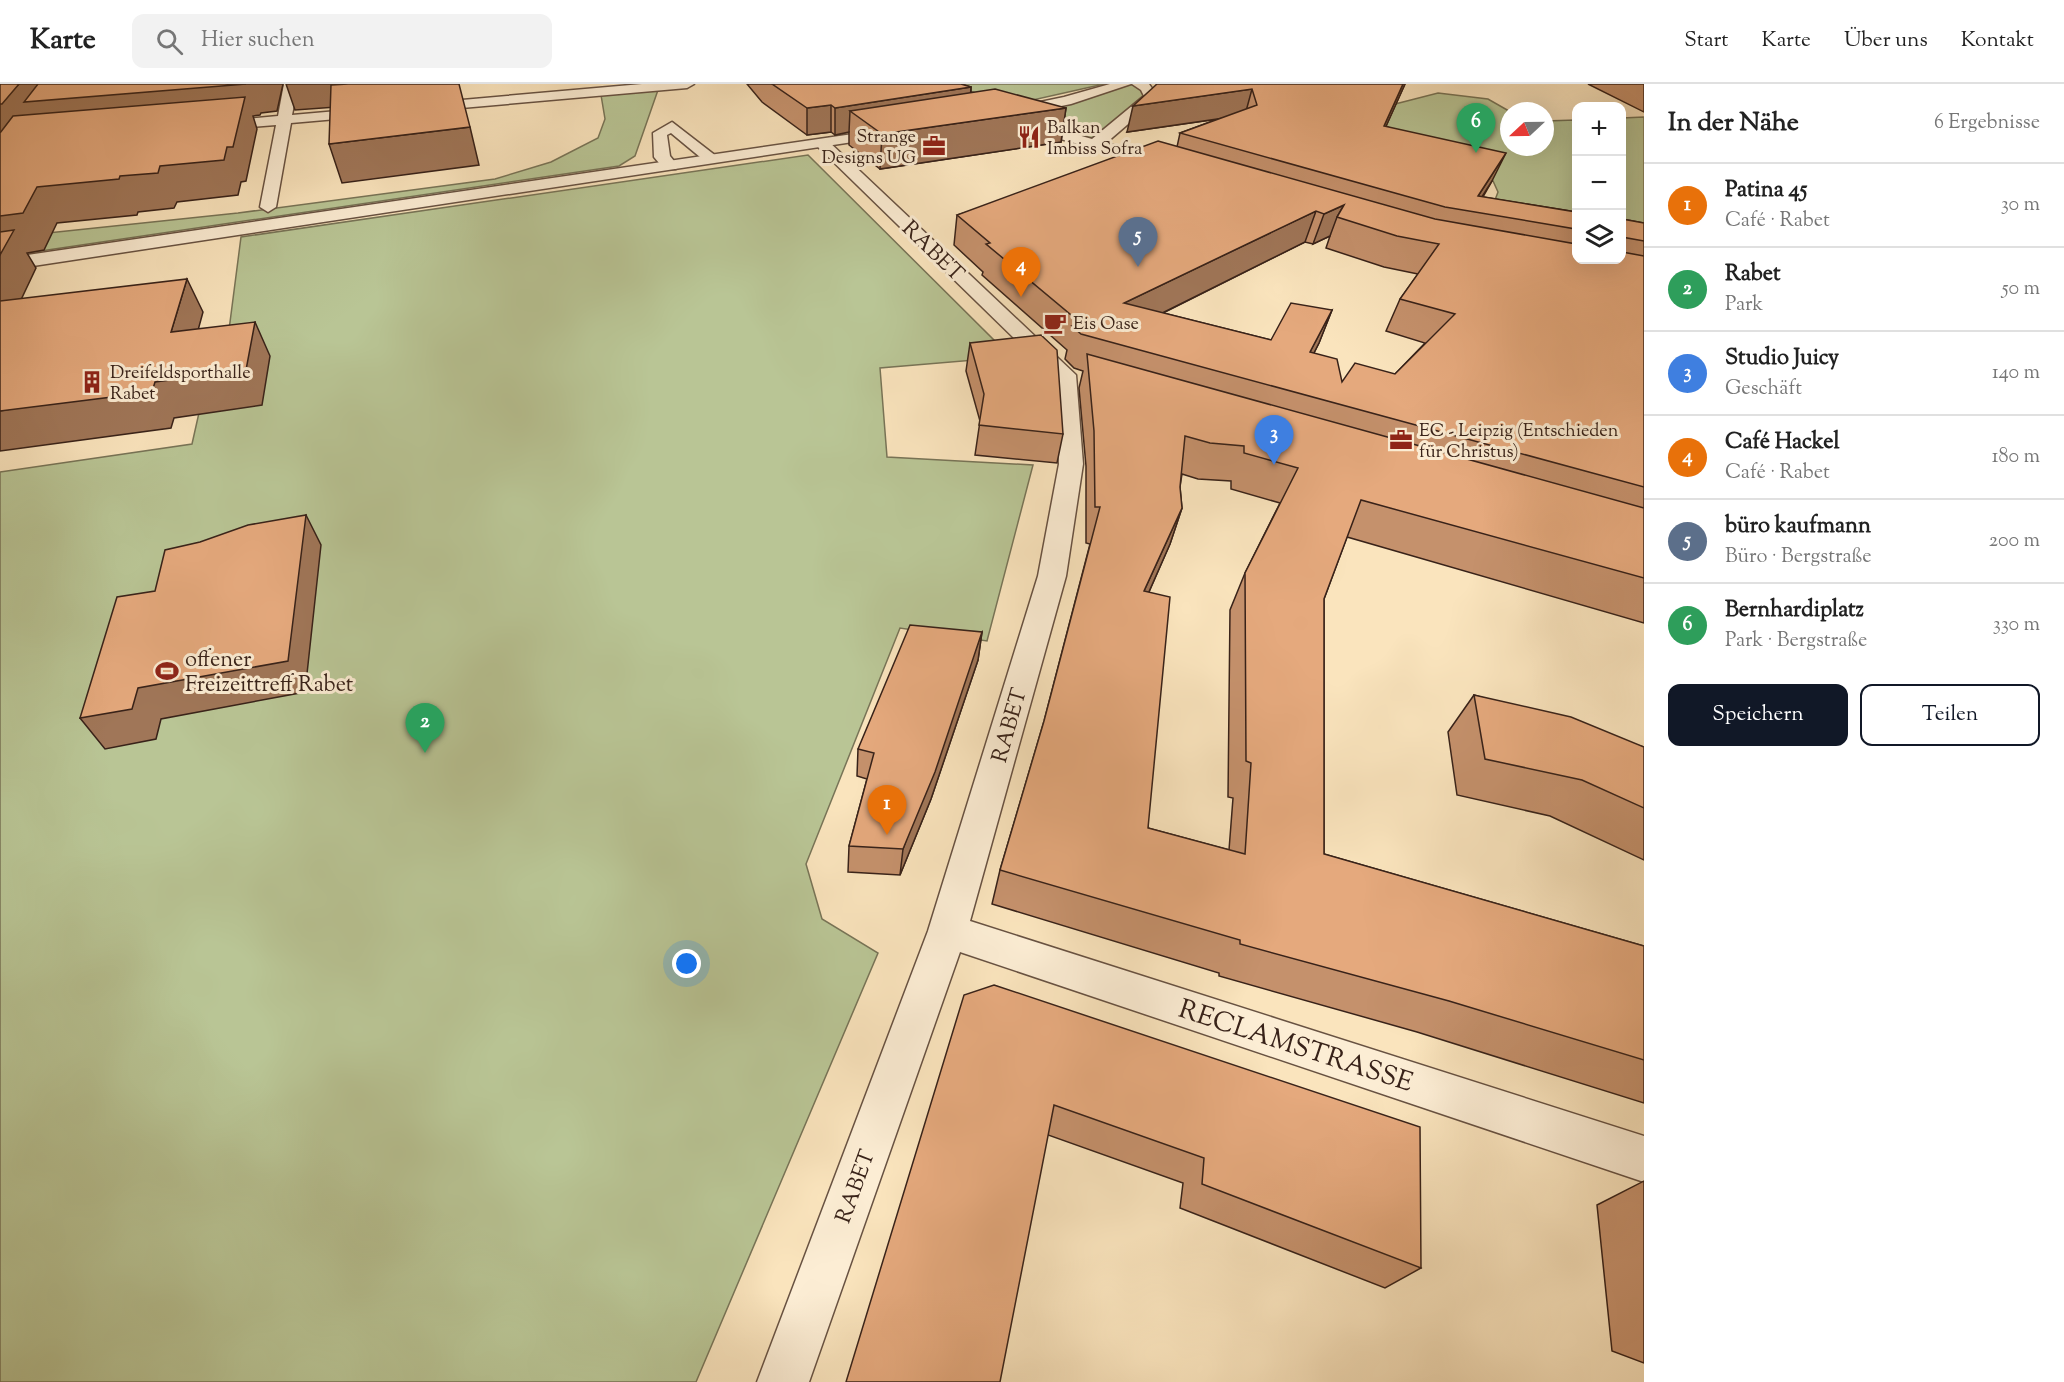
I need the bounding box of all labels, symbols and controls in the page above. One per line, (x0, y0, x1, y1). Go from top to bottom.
search box (132, 14, 552, 68)
text: Karte (30, 21, 96, 61)
icon: search (153, 25, 186, 58)
text: Hier suchen (201, 25, 315, 57)
text: Start (1684, 26, 1728, 56)
text: Karte (1761, 26, 1811, 56)
text: Über uns (1844, 26, 1928, 56)
text: Kontakt (1961, 26, 2034, 56)
north arrow (1500, 102, 1554, 156)
map controls (1572, 102, 1626, 264)
button: + (1572, 102, 1626, 156)
pin: 6 (1456, 104, 1496, 153)
text: In der Nähe (1668, 105, 1799, 142)
text: 6 Ergebnisse (1934, 109, 2040, 138)
place label: Balkan Imbiss Sofra (1047, 116, 1142, 163)
restaurant icon: Balkan Imbiss Sofra (1016, 124, 1042, 150)
place label: Strange Designs UG (822, 125, 916, 172)
office icon: Strange Designs UG (921, 133, 947, 159)
button: − (1572, 156, 1626, 210)
text: Patina 45 (1725, 175, 1807, 207)
text: 1 (1684, 191, 1691, 220)
text: 30 m (2001, 191, 2040, 220)
text: Café · Rabet (1725, 207, 1830, 236)
button: layers (1572, 210, 1626, 264)
street label: RABET (893, 214, 971, 291)
pin: 5 (1118, 218, 1158, 267)
pin: 4 (1002, 248, 1040, 297)
text: Rabet (1725, 259, 1780, 291)
text: 2 (1683, 275, 1692, 304)
text: 50 m (2002, 275, 2040, 304)
text: Park (1725, 291, 1763, 320)
cafe icon: Eis Oase (1042, 310, 1068, 336)
place label: Eis Oase (1073, 312, 1139, 338)
text: Studio Juicy (1725, 343, 1839, 375)
text: 3 (1683, 359, 1692, 388)
text: 140 m (1992, 359, 2040, 388)
place label: Dreifeldsporthalle Rabet (110, 361, 251, 408)
building icon: Dreifeldsporthalle Rabet (79, 369, 105, 395)
text: Geschäft (1725, 375, 1802, 404)
pin: 3 (1254, 416, 1294, 465)
place label: EC - Leipzig (Entschieden für Christus) (1419, 419, 1619, 466)
office icon: EC - Leipzig (Entschieden für Christus) (1388, 427, 1414, 453)
text: Café Hackel (1725, 427, 1840, 459)
text: 4 (1682, 443, 1693, 472)
text: 180 m (1992, 443, 2040, 472)
text: Café · Rabet (1725, 459, 1830, 488)
text: büro kaufmann (1725, 511, 1871, 543)
text: 5 (1684, 527, 1691, 556)
text: 200 m (1989, 527, 2040, 556)
text: Büro · Bergstraße (1725, 543, 1872, 572)
text: Bernhardiplatz (1725, 595, 1864, 627)
text: 6 (1683, 611, 1692, 640)
text: 330 m (1993, 611, 2040, 640)
text: Park · Bergstraße (1725, 627, 1867, 656)
place label: offener Freizeittreff Rabet (185, 645, 354, 702)
sports icon: offener Freizeittreff Rabet (154, 658, 180, 684)
street label: RABET (985, 684, 1037, 767)
button: Speichern (1668, 684, 1848, 746)
button: Teilen (1860, 684, 2040, 746)
pin: 2 (406, 704, 444, 753)
pin: 1 (868, 786, 906, 835)
your location (672, 949, 701, 978)
street label: RECLAMSTRASSE (1173, 991, 1418, 1104)
street label: RABET (829, 1145, 885, 1228)

